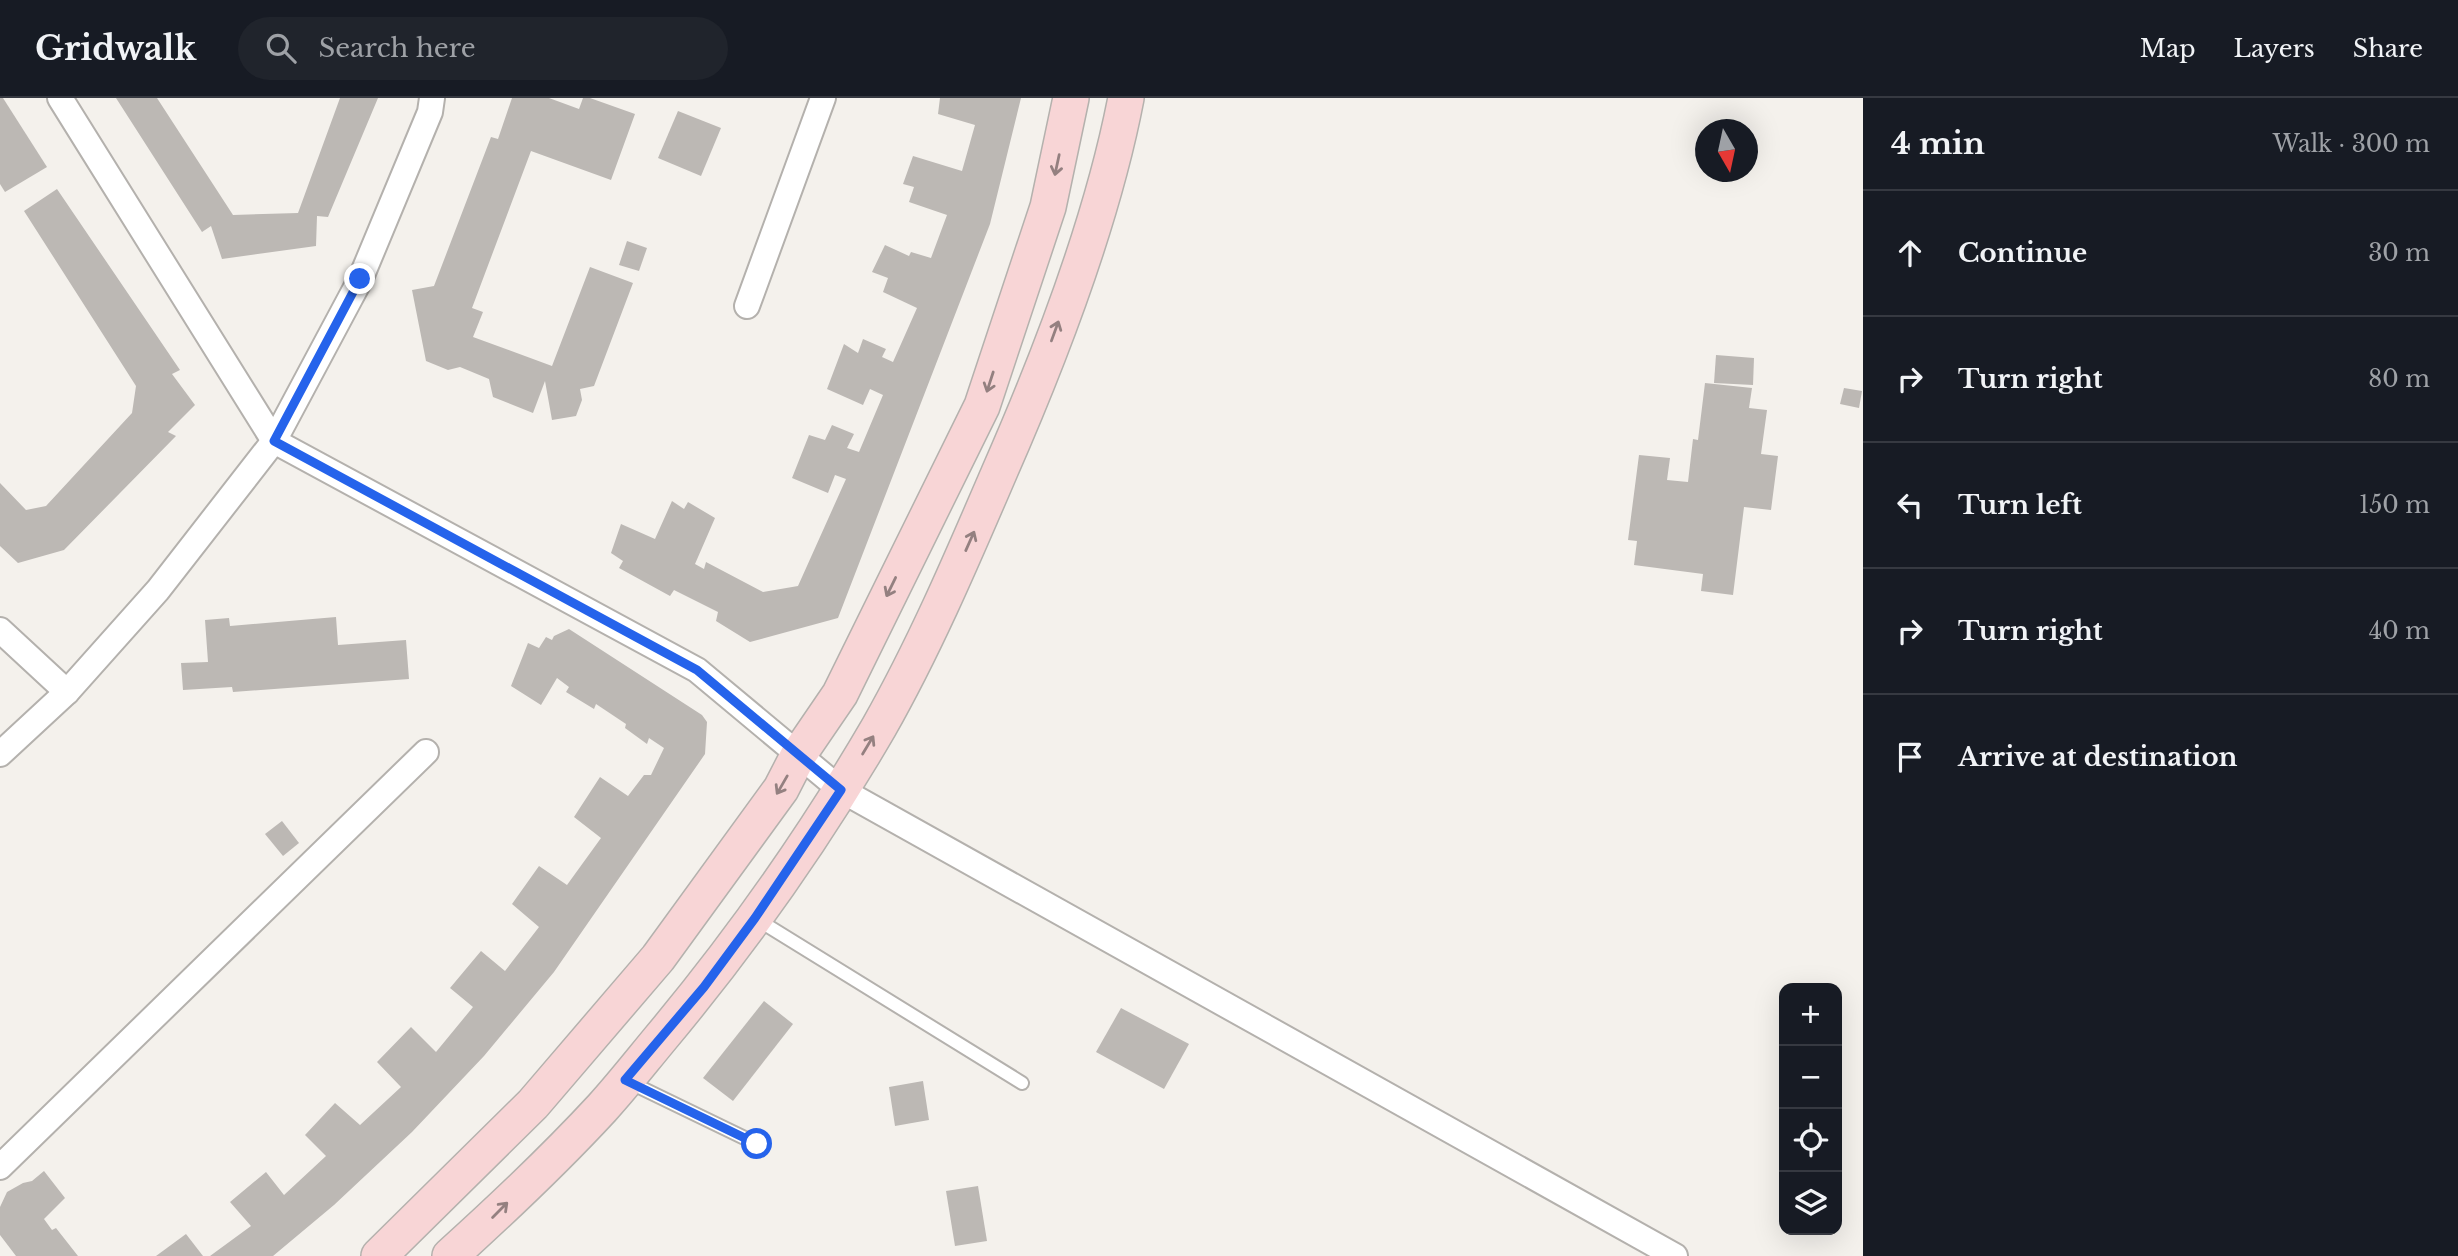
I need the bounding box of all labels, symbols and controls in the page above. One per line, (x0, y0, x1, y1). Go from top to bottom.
search box (238, 17, 728, 80)
text: Gridwalk (35, 28, 196, 69)
icon: search (262, 29, 300, 67)
text: Search here (318, 32, 476, 64)
text: Map (2140, 34, 2196, 63)
text: Layers (2234, 34, 2315, 63)
text: Share (2353, 34, 2423, 63)
north arrow (1695, 119, 1758, 182)
text: 4 min (1891, 125, 1985, 162)
text: Walk · 300 m (2273, 130, 2430, 158)
one-way arrow (1049, 153, 1063, 176)
icon: ahead (1891, 234, 1929, 272)
text: Continue (1958, 237, 2087, 269)
text: 30 m (2368, 239, 2430, 267)
route end (344, 263, 375, 294)
one-way arrow (1050, 320, 1063, 342)
icon: right (1891, 360, 1929, 398)
text: Turn right (1958, 363, 2103, 395)
text: 80 m (2368, 365, 2430, 393)
one-way arrow (983, 371, 996, 393)
icon: left (1891, 486, 1929, 524)
text: Turn left (1958, 489, 2082, 521)
text: 150 m (2359, 491, 2430, 519)
one-way arrow (964, 531, 977, 553)
one-way arrow (884, 576, 898, 597)
icon: right (1891, 612, 1929, 650)
text: Turn right (1958, 615, 2103, 647)
text: 40 m (2369, 617, 2430, 645)
one-way arrow (861, 735, 875, 755)
icon: arrive (1891, 738, 1929, 776)
text: Arrive at destination (1958, 741, 2238, 773)
one-way arrow (775, 775, 789, 795)
map controls (1779, 983, 1842, 1235)
button: + (1779, 983, 1842, 1046)
button: − (1779, 1046, 1842, 1109)
button: locate (1779, 1109, 1842, 1172)
route start (741, 1128, 772, 1159)
button: layers (1779, 1172, 1842, 1235)
one-way arrow (491, 1201, 508, 1218)

